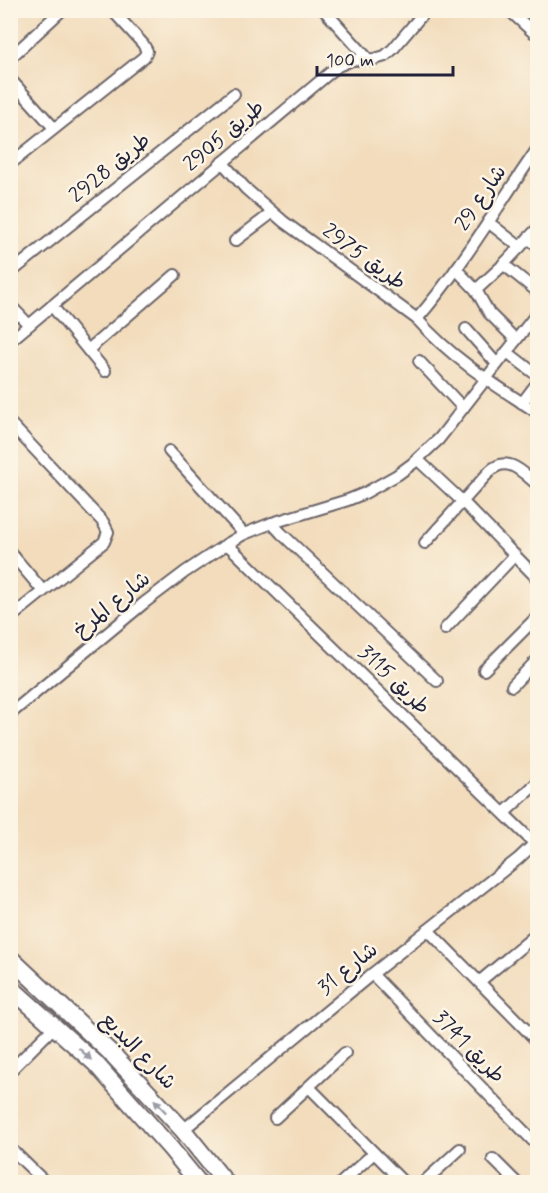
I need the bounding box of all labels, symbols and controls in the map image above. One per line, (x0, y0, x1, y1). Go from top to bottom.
scale bar (317, 39, 454, 77)
text: 100 m (326, 49, 374, 73)
street label: طريق 2905 (178, 94, 270, 178)
street label: طريق 2928 (64, 127, 156, 209)
street label: شارع 29 (449, 160, 513, 236)
street label: طريق 2975 (317, 217, 411, 297)
street label: شارع المرخ (68, 565, 156, 645)
street label: طريق 3115 (352, 639, 436, 721)
street label: شارع 31 (312, 936, 384, 1002)
street label: طريق 3741 (427, 1004, 511, 1090)
street label: شارع البديع (94, 1006, 182, 1096)
one-way arrow (78, 1047, 93, 1061)
one-way arrow (154, 1099, 168, 1113)

